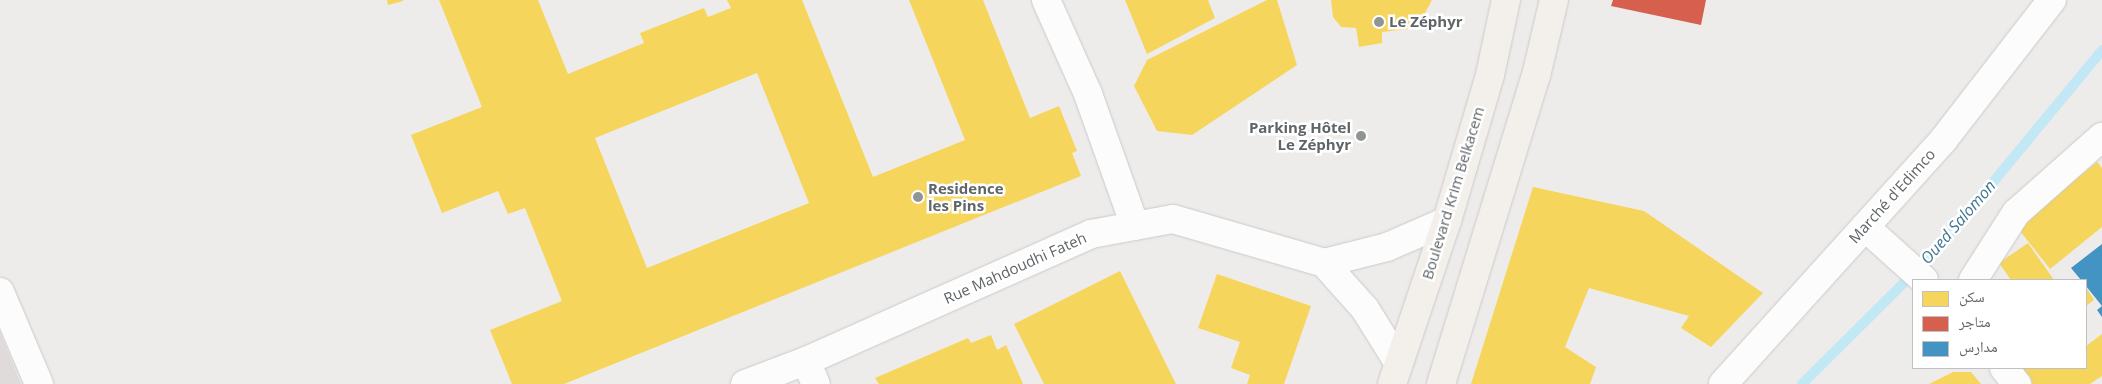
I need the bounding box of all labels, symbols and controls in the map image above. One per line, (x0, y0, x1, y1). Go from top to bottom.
place label: Le Zéphyr (1389, 13, 1462, 31)
marker: Le Zéphyr (1373, 16, 1385, 28)
street label: Boulevard Krim Belkacem (1418, 104, 1488, 282)
place label: Parking Hôtel Le Zéphyr (1249, 118, 1351, 153)
marker: Parking Hôtel Le Zéphyr (1355, 130, 1367, 142)
street label: Marché d'Edimco (1845, 145, 1939, 247)
water label: Oued Salomon (1916, 176, 2000, 268)
place label: Residence les Pins (928, 179, 1004, 214)
marker: Residence les Pins (912, 191, 924, 203)
street label: Rue Mahdoudhi Fateh (941, 228, 1089, 308)
legend (1912, 279, 2087, 369)
text: سكن (1959, 286, 1985, 306)
text: متاجر (1959, 311, 1991, 331)
text: مدارس (1959, 336, 1998, 356)

